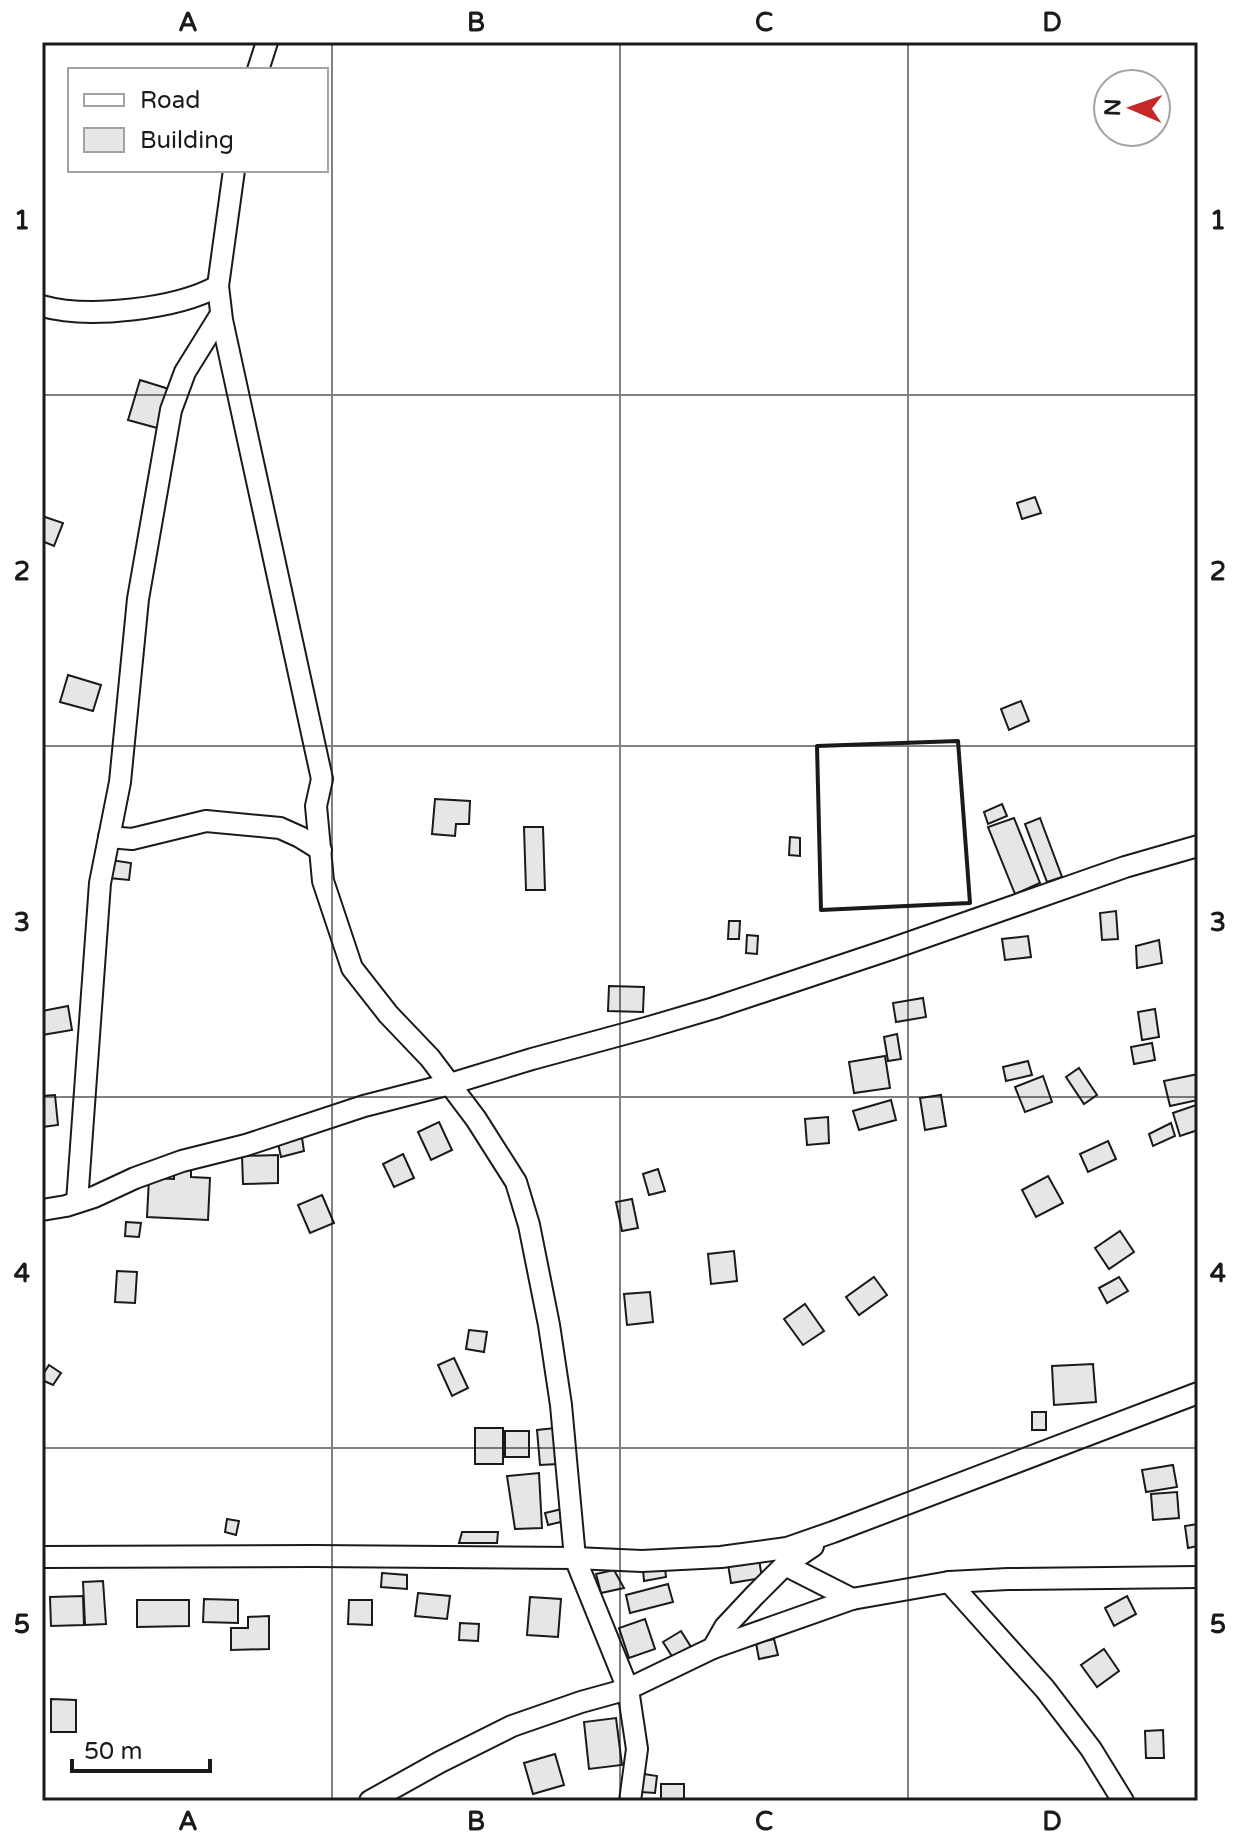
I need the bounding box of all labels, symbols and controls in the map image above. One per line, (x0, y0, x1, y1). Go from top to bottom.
text: A (178, 7, 198, 38)
text: B (467, 7, 485, 38)
text: C (755, 7, 773, 38)
text: D (1042, 7, 1062, 38)
legend (68, 68, 328, 172)
north arrow (1092, 68, 1172, 148)
text: Road (140, 86, 200, 115)
text: N (1100, 98, 1126, 117)
text: Building (140, 126, 234, 155)
text: 1 (14, 205, 30, 236)
text: 1 (1210, 205, 1226, 236)
text: 2 (14, 556, 30, 587)
text: 2 (1210, 556, 1226, 587)
text: 3 (14, 907, 30, 938)
text: 3 (1210, 907, 1226, 938)
text: 4 (14, 1258, 30, 1289)
text: 4 (1210, 1258, 1226, 1289)
text: 5 (14, 1609, 30, 1640)
text: 5 (1210, 1609, 1226, 1640)
scale bar (72, 1723, 210, 1773)
text: 50 m (84, 1737, 142, 1766)
text: A (178, 1806, 198, 1837)
text: B (467, 1806, 485, 1837)
text: C (755, 1806, 773, 1837)
text: D (1042, 1806, 1062, 1837)

